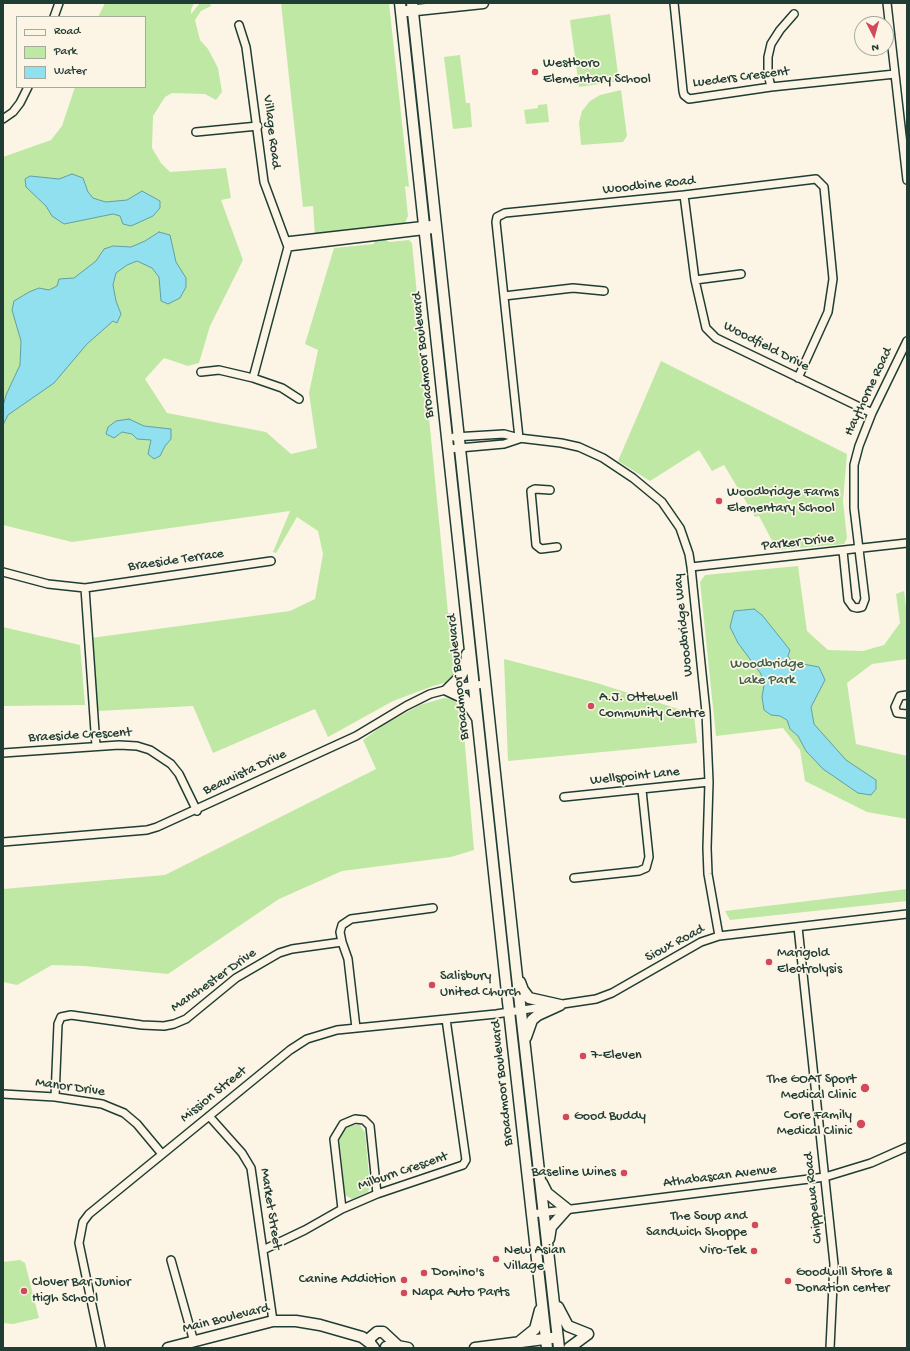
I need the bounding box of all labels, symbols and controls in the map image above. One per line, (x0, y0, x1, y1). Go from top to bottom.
legend (16, 16, 146, 88)
north arrow (854, 16, 894, 56)
text: Road (54, 25, 80, 39)
text: N (871, 41, 879, 53)
text: Park (54, 45, 77, 59)
place label: Westboro Elementary School (543, 56, 651, 88)
street label: Lueders Crescent (692, 64, 790, 92)
text: Water (54, 65, 86, 79)
marker: Westboro Elementary School (530, 67, 540, 77)
street label: Village Road (258, 94, 284, 170)
street label: Woodbine Road (602, 173, 696, 199)
street label: Broadmoor Boulevard (409, 291, 439, 419)
street label: Woodfield Drive (720, 318, 812, 376)
street label: Haythorne Road (841, 345, 897, 439)
place label: Woodbridge Farms Elementary School (727, 485, 839, 518)
marker: Woodbridge Farms Elementary School (714, 496, 724, 506)
street label: Parker Drive (761, 531, 835, 555)
street label: Braeside Terrace (127, 546, 225, 576)
street label: Woodbridge Way (670, 573, 698, 677)
street label: Broadmoor Boulevard (444, 613, 474, 741)
park label: Woodbridge Lake Park (730, 657, 804, 690)
place label: A.J. Ottewell Community Centre (599, 690, 705, 722)
marker: A.J. Ottewell Community Centre (586, 701, 596, 711)
street label: Braeside Crescent (28, 725, 132, 747)
street label: Beauvista Drive (200, 746, 290, 800)
street label: Wellspoint Lane (589, 764, 681, 790)
street label: Sioux Road (643, 921, 707, 967)
street label: Manchester Drive (168, 945, 260, 1017)
place label: Marigold Electrolysis (777, 946, 842, 978)
marker: Marigold Electrolysis (764, 957, 774, 967)
place label: Salisbury United Church (440, 969, 521, 1002)
marker: Salisbury United Church (427, 980, 437, 990)
street label: Broadmoor Boulevard (488, 1019, 518, 1147)
place label: 7-Eleven (591, 1048, 642, 1064)
marker: 7-Eleven (578, 1051, 588, 1061)
street label: Mission Street (177, 1063, 251, 1127)
place label: The GOAT Sport Medical Clinic (767, 1072, 856, 1104)
street label: Manor Drive (34, 1075, 106, 1101)
marker: The GOAT Sport Medical Clinic (859, 1082, 871, 1094)
place label: Core Family Medical Clinic (777, 1108, 852, 1140)
place label: Good Buddy (574, 1109, 646, 1125)
marker: Good Buddy (561, 1112, 571, 1122)
marker: Core Family Medical Clinic (855, 1118, 867, 1130)
street label: Milburn Crescent (356, 1149, 450, 1195)
street label: Chippewa Road (801, 1152, 827, 1244)
street label: Athabascan Avenue (662, 1162, 778, 1192)
place label: Baseline Wines (531, 1165, 616, 1181)
street label: Market Street (255, 1167, 285, 1251)
marker: Baseline Wines (619, 1168, 629, 1178)
place label: The Soup and Sandwich Shoppe (646, 1209, 747, 1242)
marker: The Soup and Sandwich Shoppe (750, 1220, 760, 1230)
place label: New Asian Village (504, 1243, 565, 1276)
place label: Viro-Tek (700, 1243, 746, 1259)
marker: Viro-Tek (749, 1246, 759, 1256)
marker: New Asian Village (491, 1254, 501, 1264)
place label: Domino's (432, 1265, 484, 1281)
place label: Goodwill Store & Donation center (796, 1265, 892, 1298)
marker: Domino's (419, 1268, 429, 1278)
place label: Canine Addiction (299, 1272, 396, 1288)
place label: Clover Bar Junior High School (32, 1275, 131, 1308)
marker: Canine Addiction (399, 1275, 409, 1285)
marker: Goodwill Store & Donation center (783, 1276, 793, 1286)
place label: Napa Auto Parts (412, 1285, 509, 1301)
marker: Clover Bar Junior High School (19, 1286, 29, 1296)
marker: Napa Auto Parts (399, 1288, 409, 1298)
street label: Main Boulevard (181, 1300, 271, 1338)

